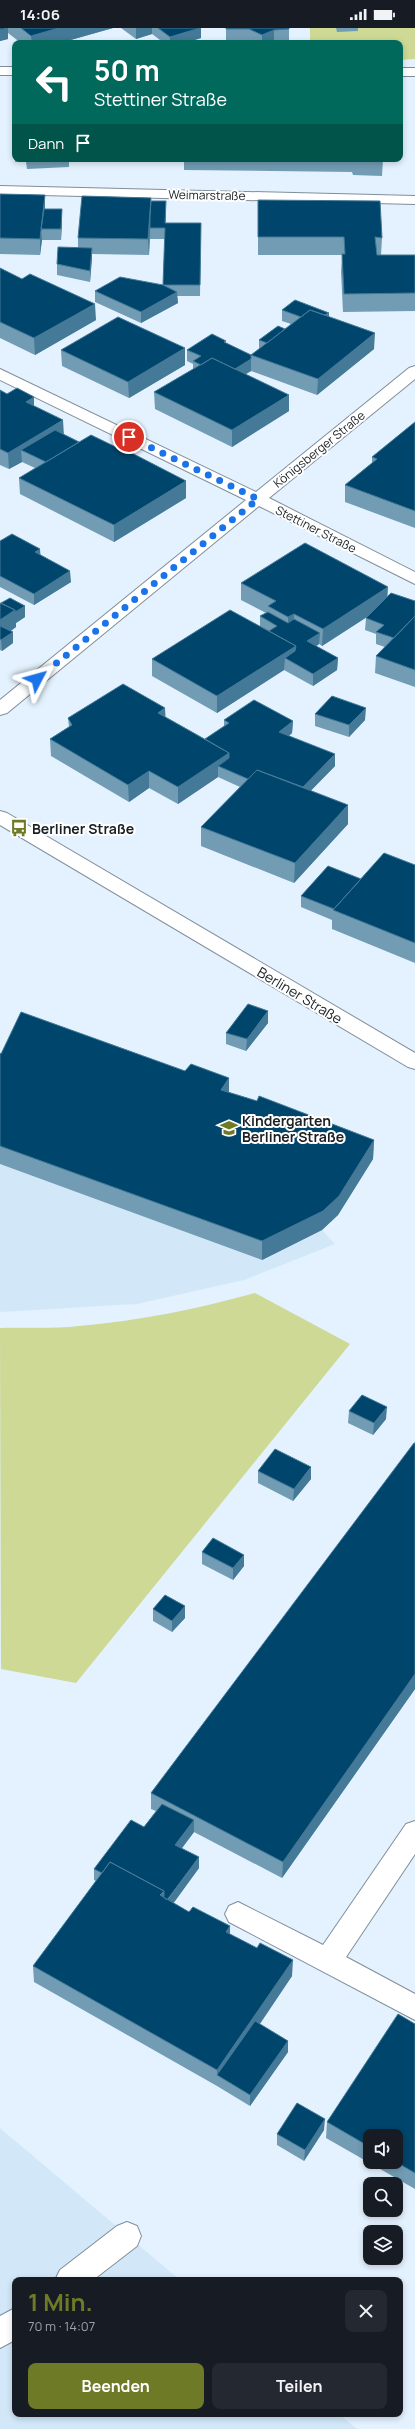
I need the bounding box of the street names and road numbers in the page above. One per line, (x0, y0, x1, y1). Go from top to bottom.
street label: Weimarstraße (168, 186, 246, 204)
street label: Königsberger Straße (270, 407, 368, 491)
street label: Stettiner Straße (273, 501, 359, 557)
street label: Berliner Straße (254, 962, 346, 1028)

